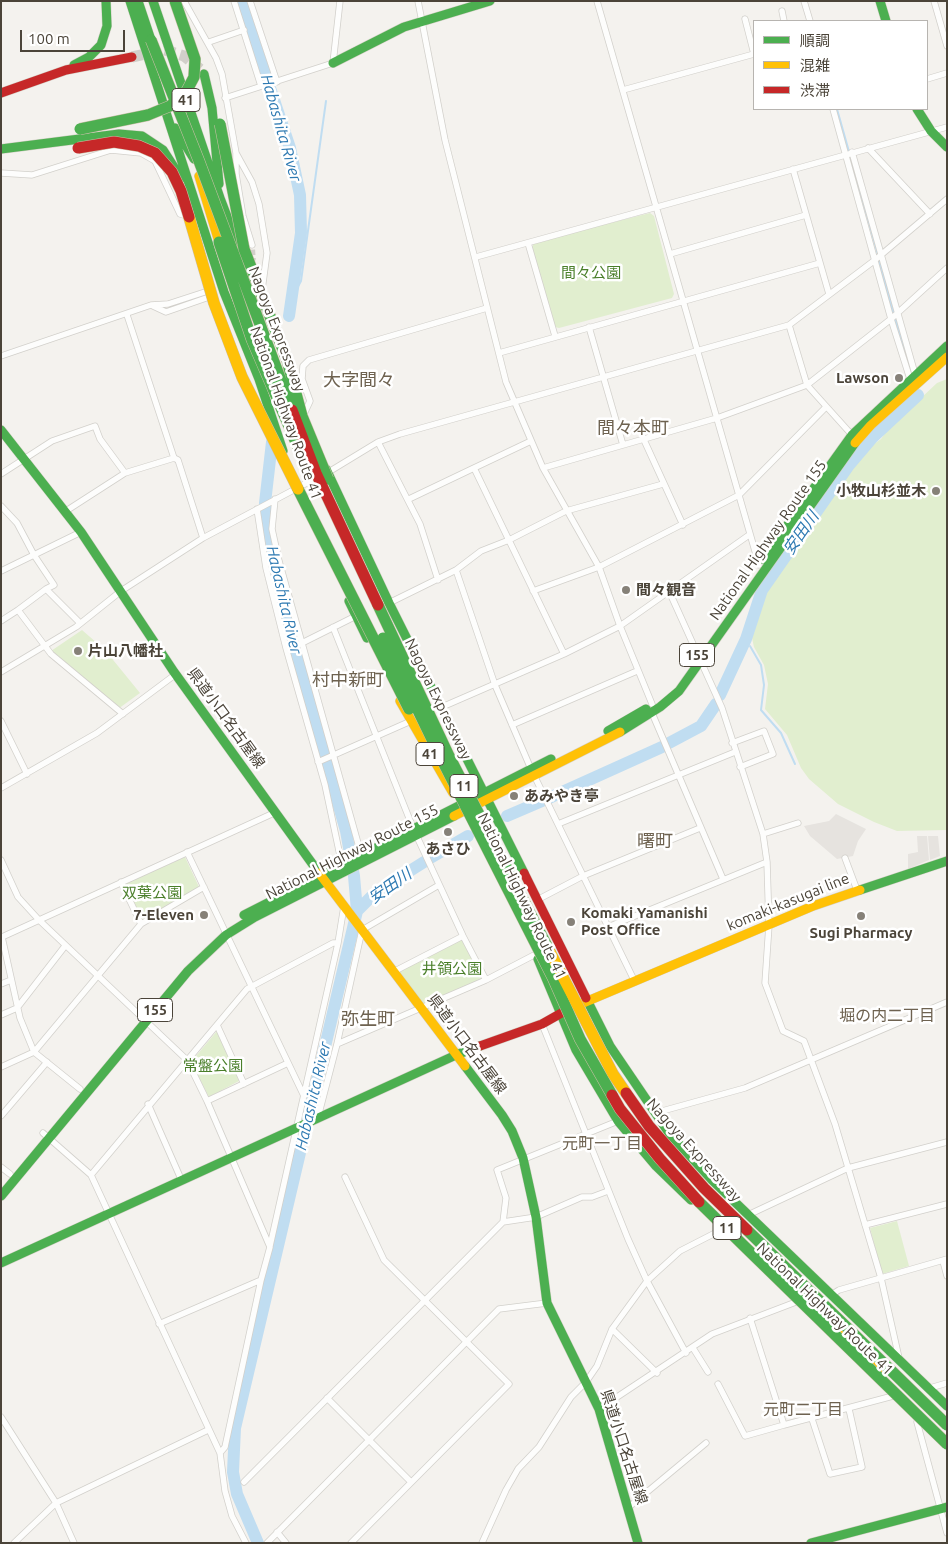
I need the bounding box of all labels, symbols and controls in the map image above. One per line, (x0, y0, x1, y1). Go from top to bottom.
scale bar (22, 20, 128, 52)
legend (753, 20, 928, 110)
text: 100 m (28, 30, 70, 47)
text: 順調 (800, 32, 830, 49)
text: 混雑 (800, 57, 830, 74)
water label: Habashita River (257, 72, 305, 184)
text: 渋滞 (800, 82, 830, 99)
road number: 41 (172, 88, 200, 112)
street label: Nagoya Expressway (245, 264, 309, 394)
park label: 間々公園 (561, 264, 621, 282)
street label: National Highway Route 41 (246, 324, 326, 502)
district label: 大字間々 (323, 369, 395, 391)
place label: Lawson (836, 369, 889, 387)
marker: Lawson (893, 372, 905, 384)
district label: 間々本町 (597, 417, 669, 439)
street label: National Highway Route 155 (706, 457, 830, 623)
place label: 小牧山杉並木 (836, 482, 926, 500)
marker: 小牧山杉並木 (930, 485, 942, 497)
water label: 安田川 (779, 508, 823, 558)
water label: Habashita River (262, 544, 306, 656)
place label: 間々観音 (636, 581, 696, 599)
marker: 間々観音 (620, 584, 632, 596)
street label: Nagoya Expressway (401, 635, 475, 763)
place label: 片山八幡社 (88, 642, 163, 660)
road number: 155 (680, 644, 714, 666)
marker: 片山八幡社 (72, 645, 84, 657)
street label: 県道小口名古屋線 (183, 664, 269, 772)
district label: 村中新町 (312, 669, 384, 691)
road number: 41 (416, 742, 444, 766)
road number: 11 (450, 774, 478, 798)
place label: あみやき亭 (524, 787, 599, 805)
marker: あみやき亭 (508, 790, 520, 802)
street label: National Highway Route 155 (263, 801, 441, 903)
street label: National Highway Route 41 (474, 810, 570, 982)
marker: あさひ (442, 826, 454, 838)
district label: 曙町 (637, 830, 673, 852)
place label: あさひ (426, 840, 470, 858)
water label: 安田川 (365, 864, 415, 908)
street label: komaki-kasugai line (724, 869, 852, 935)
park label: 双葉公園 (122, 884, 182, 902)
place label: Komaki Yamanishi Post Office (581, 904, 708, 939)
place label: 7-Eleven (133, 906, 194, 924)
marker: 7-Eleven (198, 909, 210, 921)
marker: Sugi Pharmacy (855, 910, 867, 922)
marker: Komaki Yamanishi Post Office (565, 916, 577, 928)
place label: Sugi Pharmacy (810, 924, 912, 942)
park label: 井領公園 (422, 960, 482, 978)
street label: 県道小口名古屋線 (424, 991, 510, 1097)
road number: 155 (138, 998, 172, 1022)
district label: 堀の内二丁目 (839, 1006, 935, 1026)
district label: 弥生町 (341, 1008, 395, 1030)
water label: Habashita River (291, 1040, 335, 1152)
park label: 常盤公園 (183, 1057, 243, 1075)
street label: Nagoya Expressway (643, 1095, 745, 1205)
district label: 元町一丁目 (562, 1134, 642, 1154)
road number: 11 (713, 1216, 741, 1240)
street label: National Highway Route 41 (753, 1239, 897, 1379)
street label: 県道小口名古屋線 (597, 1387, 651, 1507)
district label: 元町二丁目 (763, 1400, 843, 1420)

